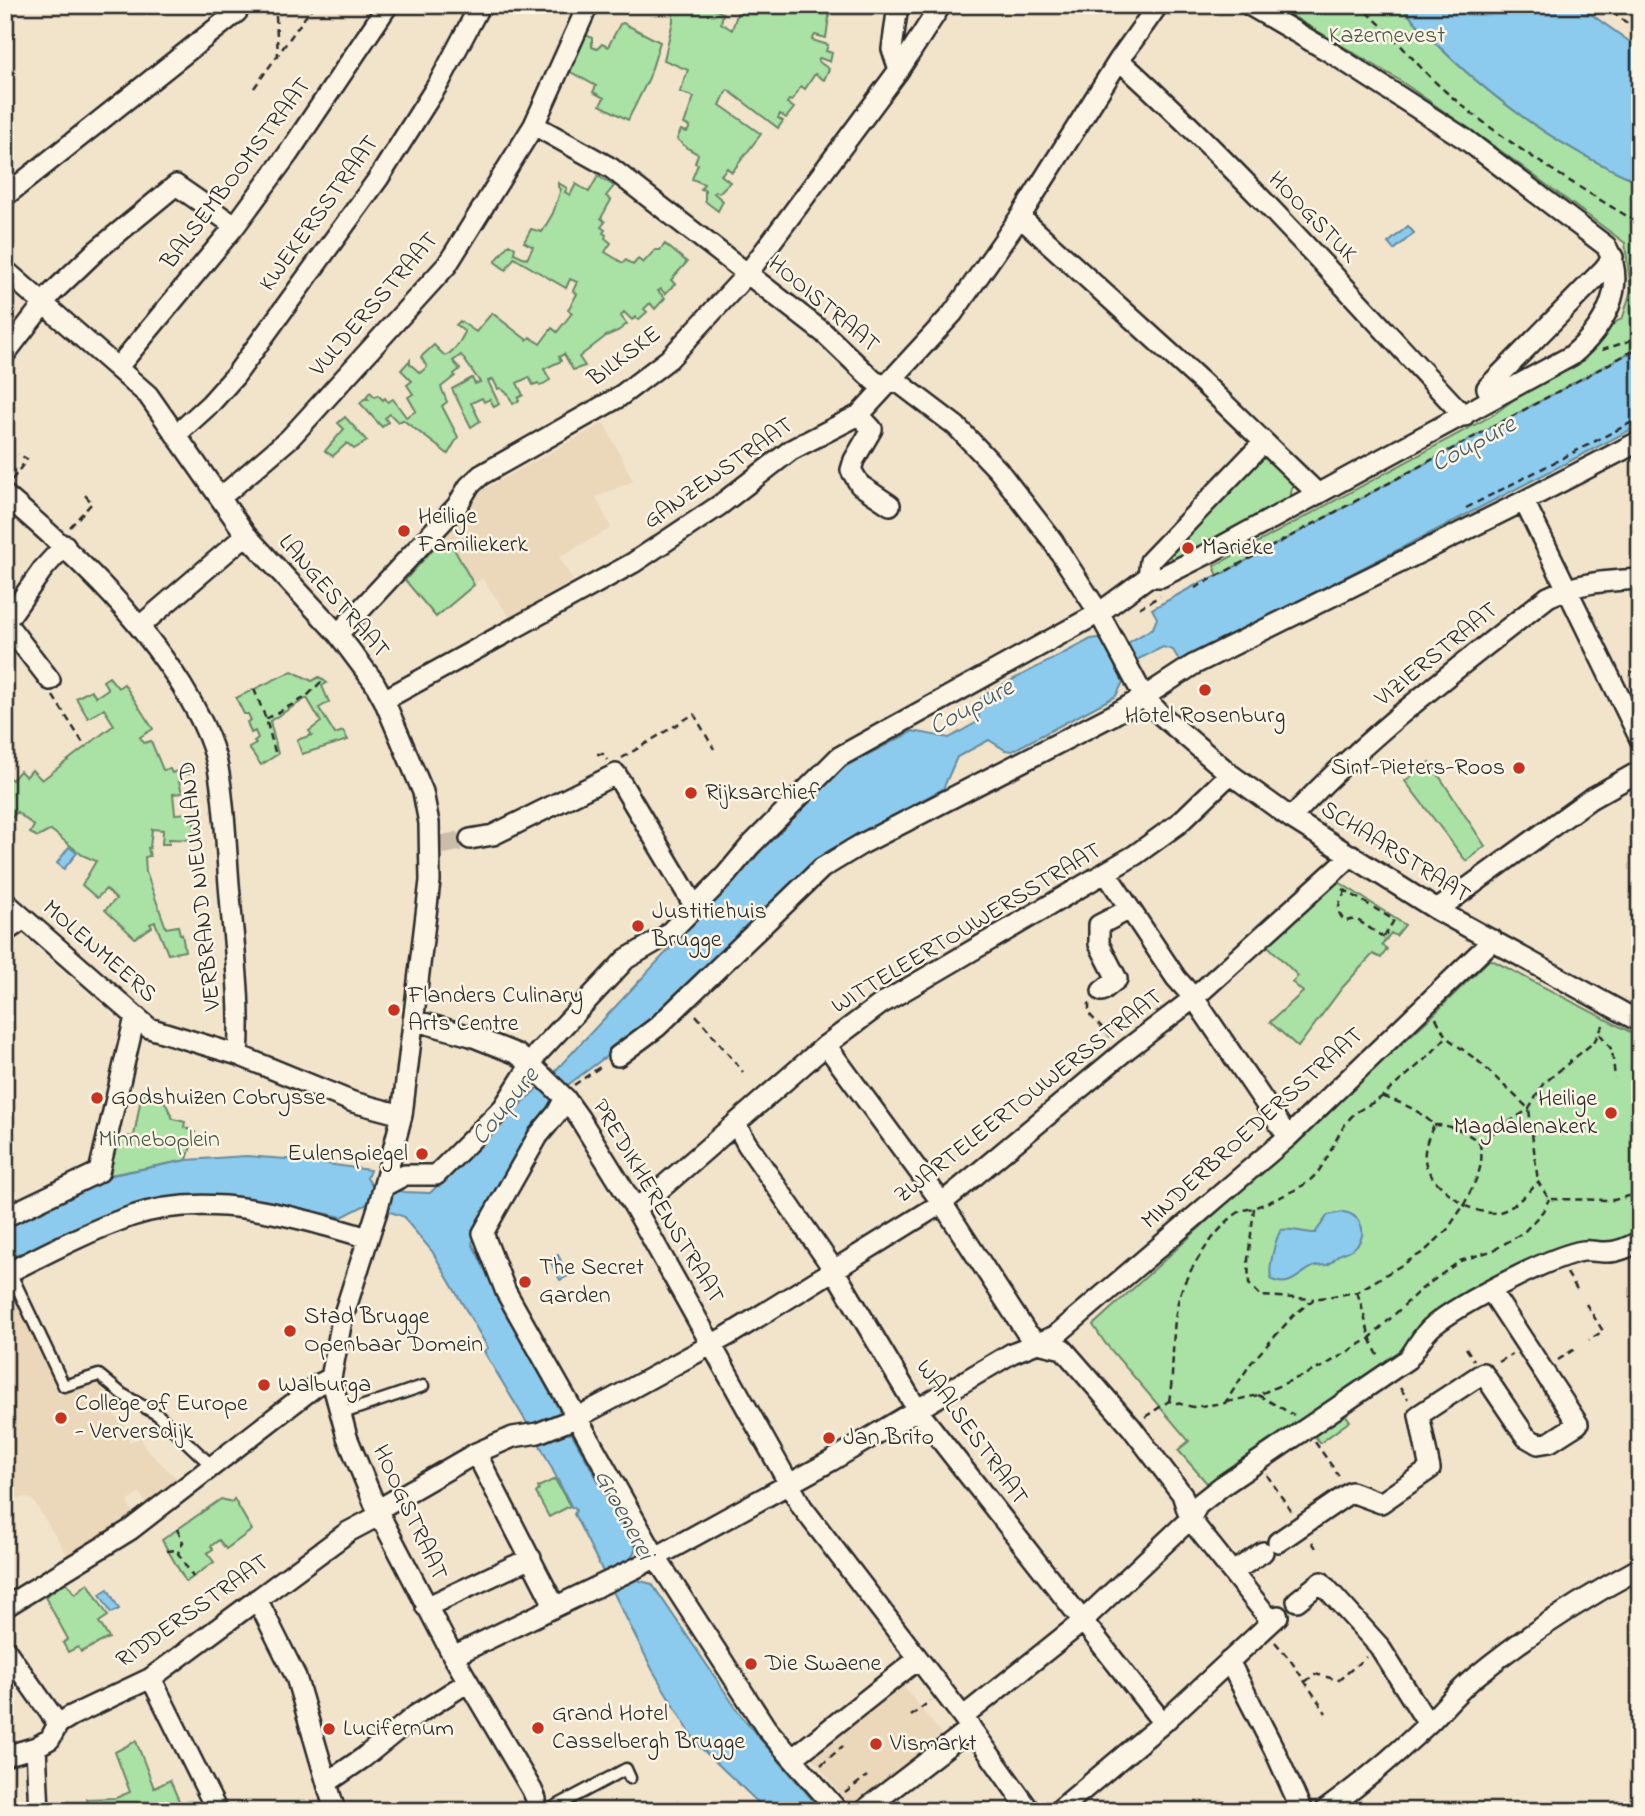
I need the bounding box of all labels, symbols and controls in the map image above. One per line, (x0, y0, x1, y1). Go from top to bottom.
park label: Kazernevest (1329, 19, 1445, 54)
street label: BALSEMBOOMSTRAAT (153, 70, 321, 278)
street label: KWEKERSSTRAAT (251, 129, 389, 299)
street label: HOOGSTUK (1259, 164, 1365, 272)
street label: VULDERSSTRAAT (301, 225, 448, 386)
street label: HOOISTRAAT (759, 248, 887, 363)
street label: BILKSKE (580, 318, 669, 397)
water label: Coupure (1425, 406, 1524, 483)
street label: GANZENSTRAAT (637, 409, 801, 539)
place label: Heilige Familiekerk (417, 500, 528, 563)
marker: Heilige Familiekerk (396, 523, 412, 539)
street label: LANGESTRAAT (269, 527, 397, 667)
place label: Marieke (1202, 531, 1274, 566)
marker: Marieke (1180, 540, 1196, 556)
street label: VIZIERSTRAAT (1367, 594, 1506, 716)
water label: Coupure (923, 669, 1022, 746)
marker: Hotel Rosenburg (1197, 682, 1213, 698)
place label: Hotel Rosenburg (1125, 699, 1285, 734)
place label: Sint-Pieters-Roos (1331, 751, 1505, 786)
street label: VERBRAND NIEUWLAND (170, 759, 232, 1014)
marker: Sint-Pieters-Roos (1511, 760, 1527, 776)
place label: Rijksarchief (705, 776, 820, 811)
marker: Rijksarchief (683, 785, 699, 801)
street label: SCHAARSTRAAT (1313, 793, 1477, 913)
street label: WITTELEERTOUWERSSTRAAT (825, 834, 1109, 1024)
street label: MOLENMEERS (34, 892, 164, 1012)
place label: Justitiehuis Brugge (651, 895, 767, 958)
marker: Justitiehuis Brugge (630, 918, 646, 934)
place label: Flanders Culinary Arts Centre (407, 979, 583, 1042)
street label: ZWARTELEERTOUWERSSTRAAT (887, 981, 1171, 1213)
marker: Flanders Culinary Arts Centre (386, 1002, 402, 1018)
street label: MINDERBROEDERSSTRAAT (1134, 1019, 1372, 1239)
water label: Coupure (463, 1059, 550, 1154)
place label: Godshuizen Cobrysse (111, 1081, 326, 1117)
place label: Heilige Magdalenakerk (1453, 1082, 1597, 1145)
marker: Godshuizen Cobrysse (89, 1090, 105, 1106)
street label: PREDIKHERENSTRAAT (582, 1093, 732, 1311)
marker: Heilige Magdalenakerk (1603, 1105, 1619, 1121)
park label: Minneboplein (98, 1123, 220, 1158)
place label: Eulenspiegel (287, 1137, 408, 1172)
marker: Eulenspiegel (414, 1146, 430, 1162)
place label: The Secret Garden (539, 1251, 644, 1314)
marker: The Secret Garden (517, 1274, 533, 1290)
place label: Stad Brugge Openbaar Domein (304, 1300, 483, 1363)
marker: Stad Brugge Openbaar Domein (282, 1323, 298, 1339)
street label: WAALSESTRAAT (906, 1353, 1036, 1513)
place label: Walburga (278, 1368, 371, 1403)
marker: Walburga (256, 1377, 272, 1393)
place label: College of Europe - Verversdijk (75, 1387, 248, 1450)
marker: College of Europe - Verversdijk (53, 1410, 69, 1426)
place label: Jan Brito (843, 1421, 934, 1456)
marker: Jan Brito (821, 1430, 837, 1446)
street label: HOOGSTRAAT (362, 1439, 456, 1587)
water label: Groenerei (583, 1463, 664, 1569)
street label: RIDDERSSTRAAT (109, 1546, 277, 1678)
place label: Die Swaene (764, 1647, 881, 1682)
marker: Die Swaene (743, 1656, 759, 1672)
place label: Grand Hotel Casselbergh Brugge (552, 1697, 745, 1760)
place label: Lucifernum (343, 1712, 454, 1747)
marker: Grand Hotel Casselbergh Brugge (530, 1720, 546, 1736)
marker: Lucifernum (321, 1721, 337, 1737)
place label: Vismarkt (889, 1727, 977, 1762)
marker: Vismarkt (868, 1736, 884, 1752)

